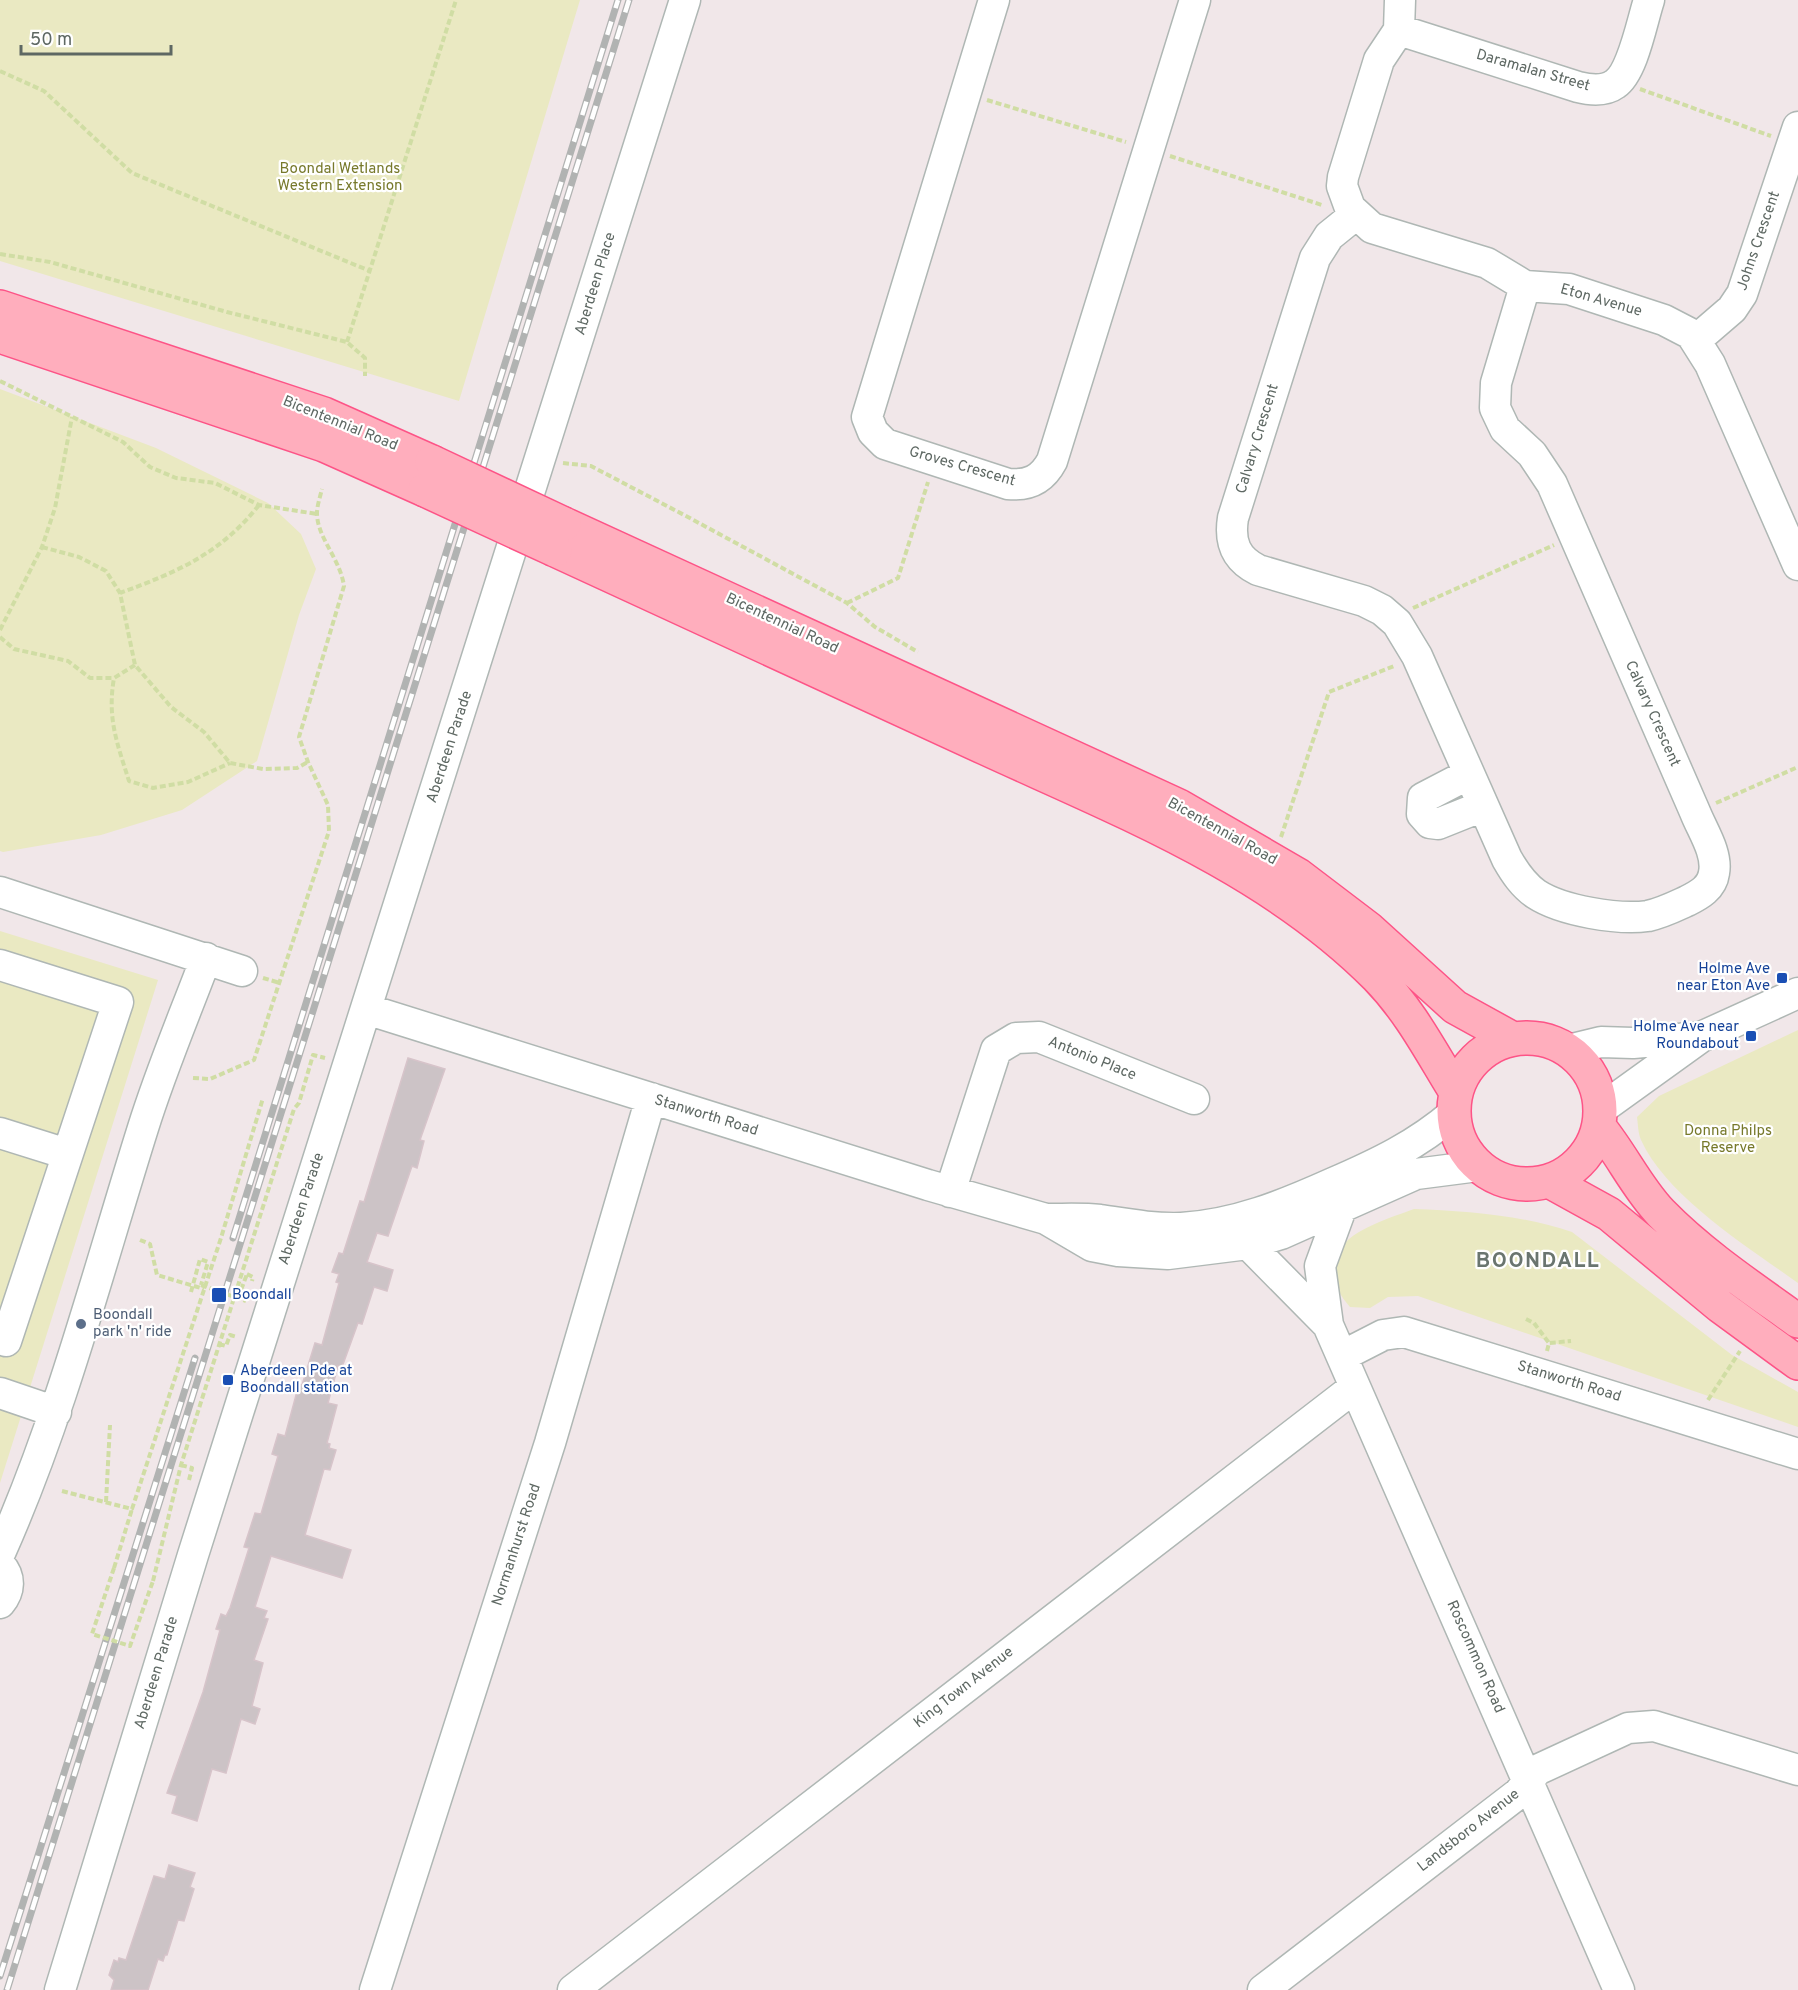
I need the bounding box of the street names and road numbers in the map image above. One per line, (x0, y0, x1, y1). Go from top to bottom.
street label: Daramalan Street (1474, 46, 1592, 96)
street label: Johns Crescent (1733, 189, 1785, 293)
street label: Aberdeen Place (571, 230, 621, 338)
street label: Eton Avenue (1558, 280, 1644, 322)
street label: Calvary Crescent (1232, 382, 1284, 496)
street label: Bicentennial Road (280, 392, 400, 456)
street label: Groves Crescent (907, 443, 1017, 491)
street label: Bicentennial Road (723, 590, 841, 658)
street label: Calvary Crescent (1620, 658, 1684, 770)
street label: Aberdeen Parade (423, 688, 477, 806)
street label: Bicentennial Road (1164, 794, 1280, 870)
street label: Antonio Place (1045, 1033, 1139, 1085)
street label: Stanworth Road (652, 1091, 760, 1141)
street label: Aberdeen Parade (275, 1150, 329, 1268)
street label: Stanworth Road (1515, 1357, 1623, 1407)
street label: Normanhurst Road (488, 1481, 546, 1609)
street label: Roscommon Road (1442, 1598, 1508, 1716)
street label: Aberdeen Parade (131, 1614, 183, 1732)
street label: King Town Avenue (910, 1643, 1018, 1733)
street label: Landsboro Avenue (1414, 1785, 1524, 1877)

